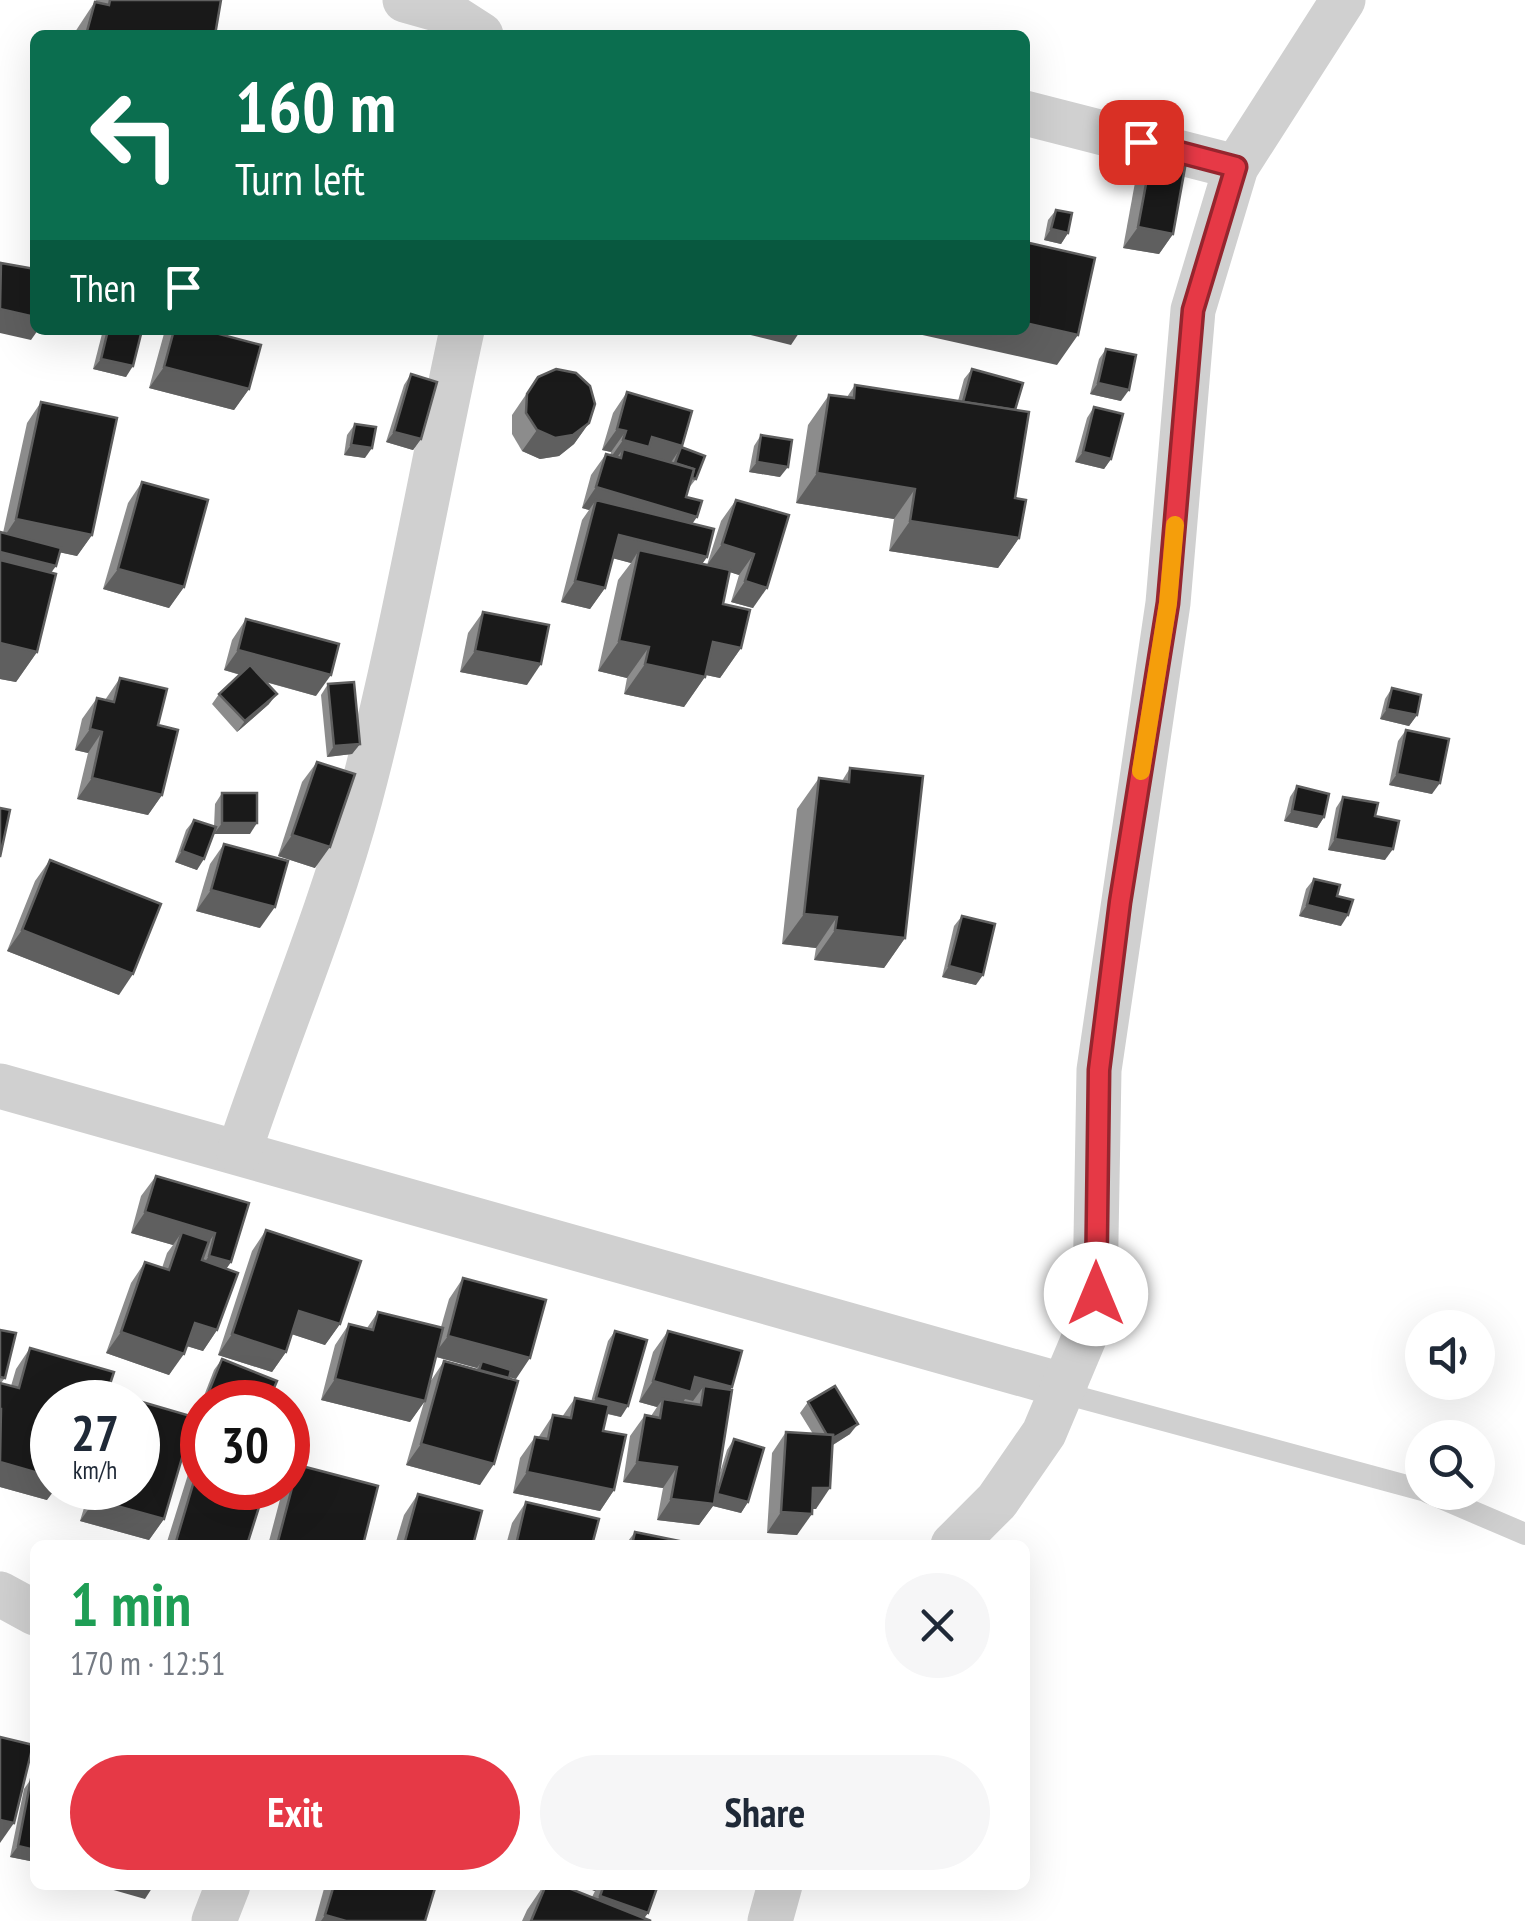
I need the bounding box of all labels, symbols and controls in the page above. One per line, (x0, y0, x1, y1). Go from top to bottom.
text: 160 m (235, 61, 396, 151)
icon: left (70, 70, 200, 200)
pin (1099, 100, 1184, 185)
icon: arrive (1114, 115, 1169, 170)
text: Turn left (235, 149, 365, 207)
icon: arrive (156, 260, 211, 315)
text: Then (70, 263, 136, 312)
position arrow (1044, 1242, 1148, 1346)
map controls (1405, 1310, 1495, 1510)
button: sound (1405, 1310, 1495, 1400)
speed limit sign: 30 (180, 1380, 310, 1510)
text: 27 (71, 1400, 119, 1465)
button: search (1405, 1420, 1495, 1510)
text: km/h (73, 1454, 117, 1486)
text: 1 min (70, 1565, 191, 1643)
button: close (885, 1573, 990, 1678)
text: 170 m · 12:51 (70, 1642, 225, 1684)
button: Exit (70, 1755, 520, 1870)
button: Share (540, 1755, 990, 1870)

